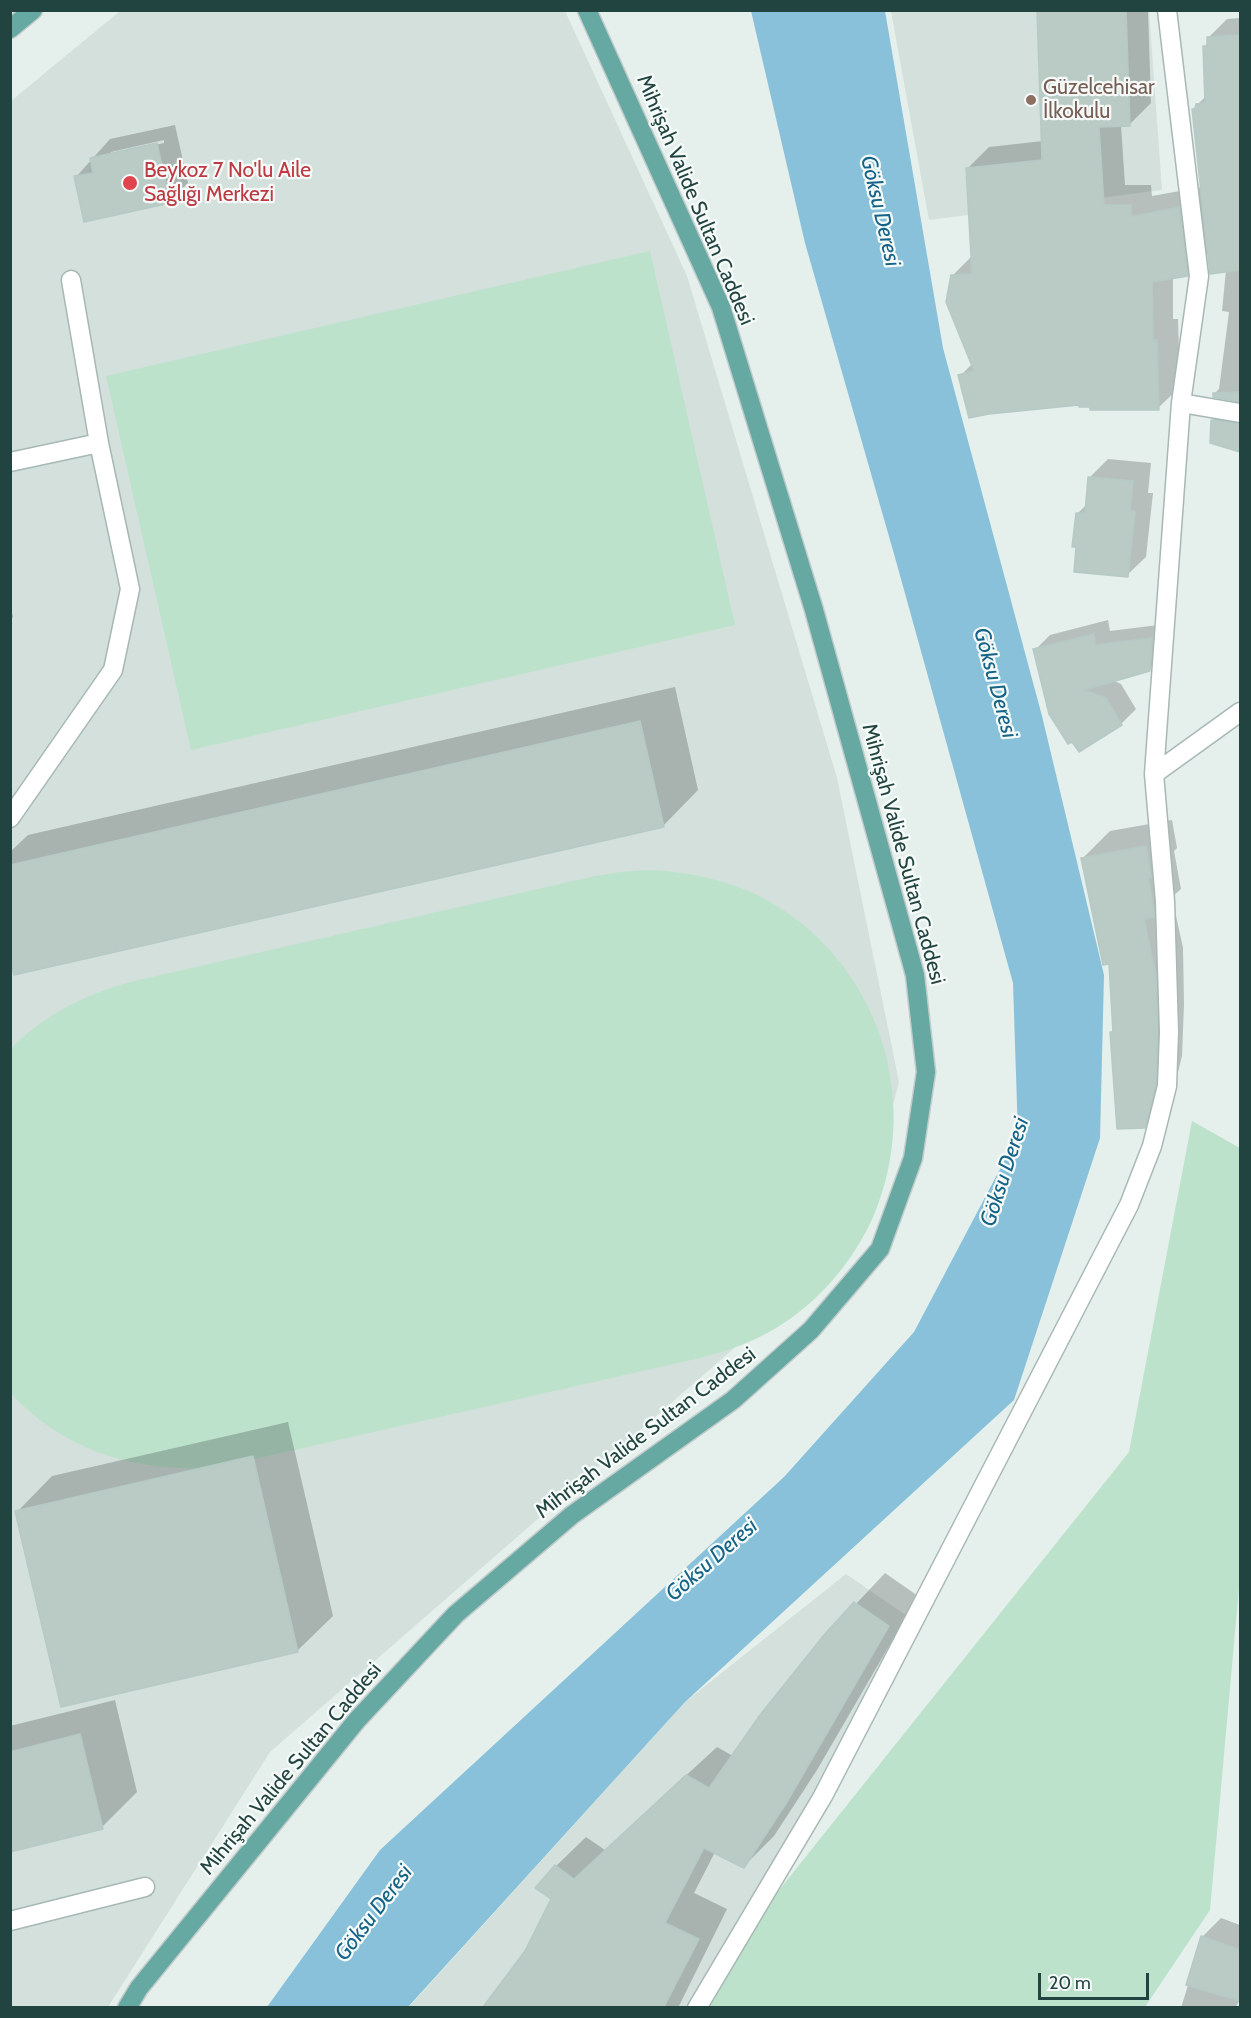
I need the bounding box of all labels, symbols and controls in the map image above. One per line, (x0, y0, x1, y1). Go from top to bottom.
street label: Mihrişah Valide Sultan Caddesi (631, 71, 759, 329)
place label: Güzelcehisar İlkokulu (1043, 75, 1155, 125)
marker: Güzelcehisar İlkokulu (1024, 93, 1038, 107)
water label: Göksu Deresi (854, 153, 906, 269)
place label: Beykoz 7 No'lu Aile Sağlığı Merkezi (144, 158, 311, 208)
marker: Beykoz 7 No'lu Aile Sağlığı Merkezi (121, 174, 139, 192)
water label: Göksu Deresi (968, 625, 1022, 741)
street label: Mihrişah Valide Sultan Caddesi (856, 721, 950, 987)
water label: Göksu Deresi (975, 1114, 1035, 1230)
street label: Mihrişah Valide Sultan Caddesi (531, 1342, 761, 1524)
water label: Göksu Deresi (661, 1513, 763, 1607)
street label: Mihrişah Valide Sultan Caddesi (195, 1658, 387, 1880)
water label: Göksu Deresi (329, 1860, 419, 1966)
scale bar (1041, 1961, 1152, 1999)
text: 20 m (1049, 1972, 1091, 1994)

